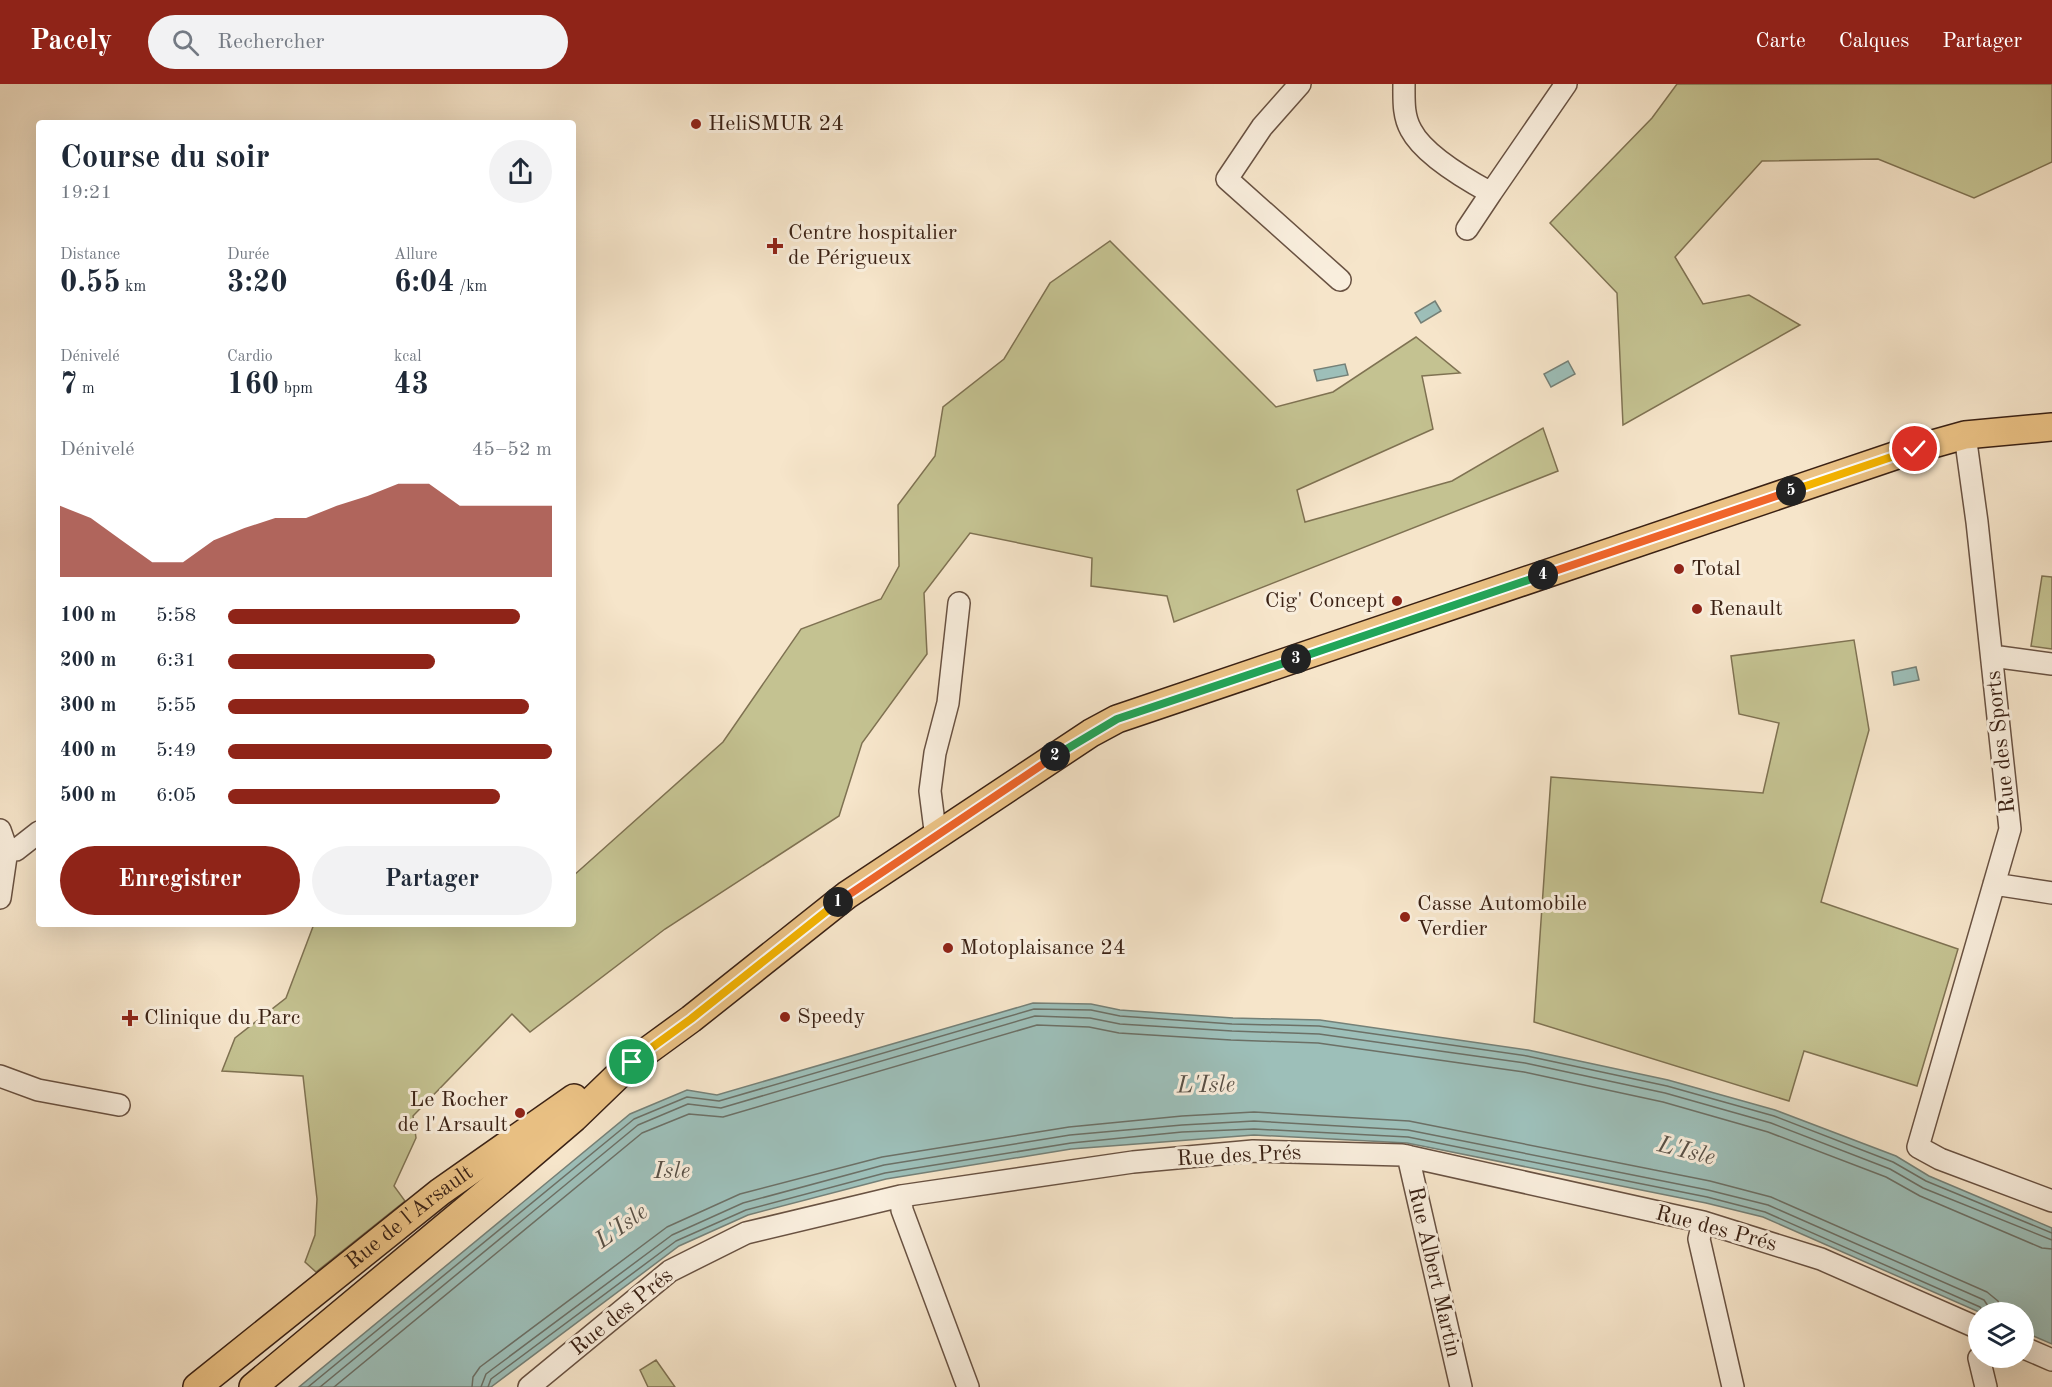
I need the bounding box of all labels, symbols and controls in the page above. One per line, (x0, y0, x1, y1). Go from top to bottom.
search box (148, 15, 568, 69)
icon: search (169, 26, 202, 59)
text: Pacely (30, 28, 112, 56)
text: Rechercher (217, 31, 325, 53)
text: Carte (1756, 31, 1806, 52)
text: Calques (1839, 31, 1909, 52)
text: Partager (1942, 31, 2022, 52)
place label: HeliSMUR 24 (708, 113, 844, 135)
marker: HeliSMUR 24 (689, 117, 703, 131)
button: share (489, 140, 552, 203)
text: Course du soir (60, 142, 270, 175)
text: 19:21 (60, 183, 112, 203)
place label: Centre hospitalier de Périgueux (788, 222, 957, 269)
marker: Centre hospitalier de Périgueux (766, 237, 784, 255)
text: Distance (60, 247, 120, 263)
text: Durée (227, 247, 269, 263)
text: Allure (394, 247, 437, 263)
text: 0.55 (60, 268, 121, 298)
text: 3:20 (227, 268, 288, 298)
text: 6:04 (394, 268, 455, 298)
text: km (121, 279, 146, 295)
text: /km (455, 279, 487, 295)
text: Dénivelé (60, 349, 120, 365)
text: Cardio (227, 349, 273, 365)
text: kcal (394, 349, 422, 365)
text: 7 (60, 370, 77, 400)
text: 160 (227, 370, 279, 400)
text: 43 (394, 370, 429, 400)
text: m (77, 381, 95, 397)
text: bpm (279, 381, 313, 397)
pin (1889, 423, 1940, 474)
icon: check (1898, 432, 1931, 465)
text: Dénivelé (60, 440, 134, 460)
text: 45–52 m (472, 440, 552, 460)
pin: 5 (1776, 476, 1806, 506)
text: 5 (1786, 483, 1796, 499)
place label: Total (1691, 558, 1741, 580)
pin: 4 (1528, 560, 1558, 590)
marker: Total (1672, 562, 1686, 576)
text: 4 (1538, 567, 1548, 583)
place label: Cig' Concept (1265, 590, 1385, 612)
marker: Cig' Concept (1390, 594, 1404, 608)
place label: Renault (1709, 598, 1783, 620)
marker: Renault (1690, 602, 1704, 616)
text: 100 m (60, 606, 116, 626)
text: 5:58 (156, 606, 196, 626)
pin: 3 (1281, 644, 1311, 674)
text: 200 m (60, 651, 116, 671)
text: 6:31 (156, 651, 196, 671)
text: 3 (1291, 651, 1301, 667)
street label: Rue des Sports (1983, 670, 2019, 814)
text: 300 m (60, 696, 116, 716)
text: 5:55 (156, 696, 196, 716)
text: 400 m (60, 741, 116, 761)
text: 5:49 (156, 741, 196, 761)
pin: 2 (1040, 741, 1070, 771)
text: 2 (1050, 748, 1060, 764)
text: 500 m (60, 786, 116, 806)
text: 6:05 (156, 786, 196, 806)
button: Enregistrer (60, 846, 300, 915)
button: Partager (312, 846, 552, 915)
pin: 1 (823, 887, 853, 917)
place label: Casse Automobile Verdier (1417, 893, 1587, 940)
text: 1 (833, 894, 843, 910)
marker: Casse Automobile Verdier (1398, 910, 1412, 924)
place label: Motoplaisance 24 (960, 937, 1126, 959)
marker: Motoplaisance 24 (941, 941, 955, 955)
place label: Speedy (797, 1006, 866, 1028)
place label: Clinique du Parc (144, 1007, 300, 1029)
marker: Clinique du Parc (121, 1009, 139, 1027)
marker: Speedy (778, 1010, 792, 1024)
pin (606, 1036, 657, 1087)
icon: arrive (615, 1045, 648, 1078)
water label: L'Isle (1176, 1073, 1236, 1099)
place label: Le Rocher de l'Arsault (397, 1089, 508, 1136)
marker: Le Rocher de l'Arsault (513, 1106, 527, 1120)
water label: L'Isle (1654, 1133, 1717, 1171)
street label: Rue des Prés (1176, 1142, 1302, 1170)
water label: Isle (653, 1160, 690, 1184)
street label: Rue de l'Arsault (342, 1161, 477, 1274)
street label: Rue Albert Martin (1404, 1184, 1464, 1360)
water label: L'Isle (590, 1200, 653, 1255)
street label: Rue des Prés (1653, 1202, 1779, 1256)
street label: Rue des Prés (567, 1264, 677, 1360)
map controls (1968, 1302, 2034, 1368)
button: layers (1968, 1302, 2034, 1368)

